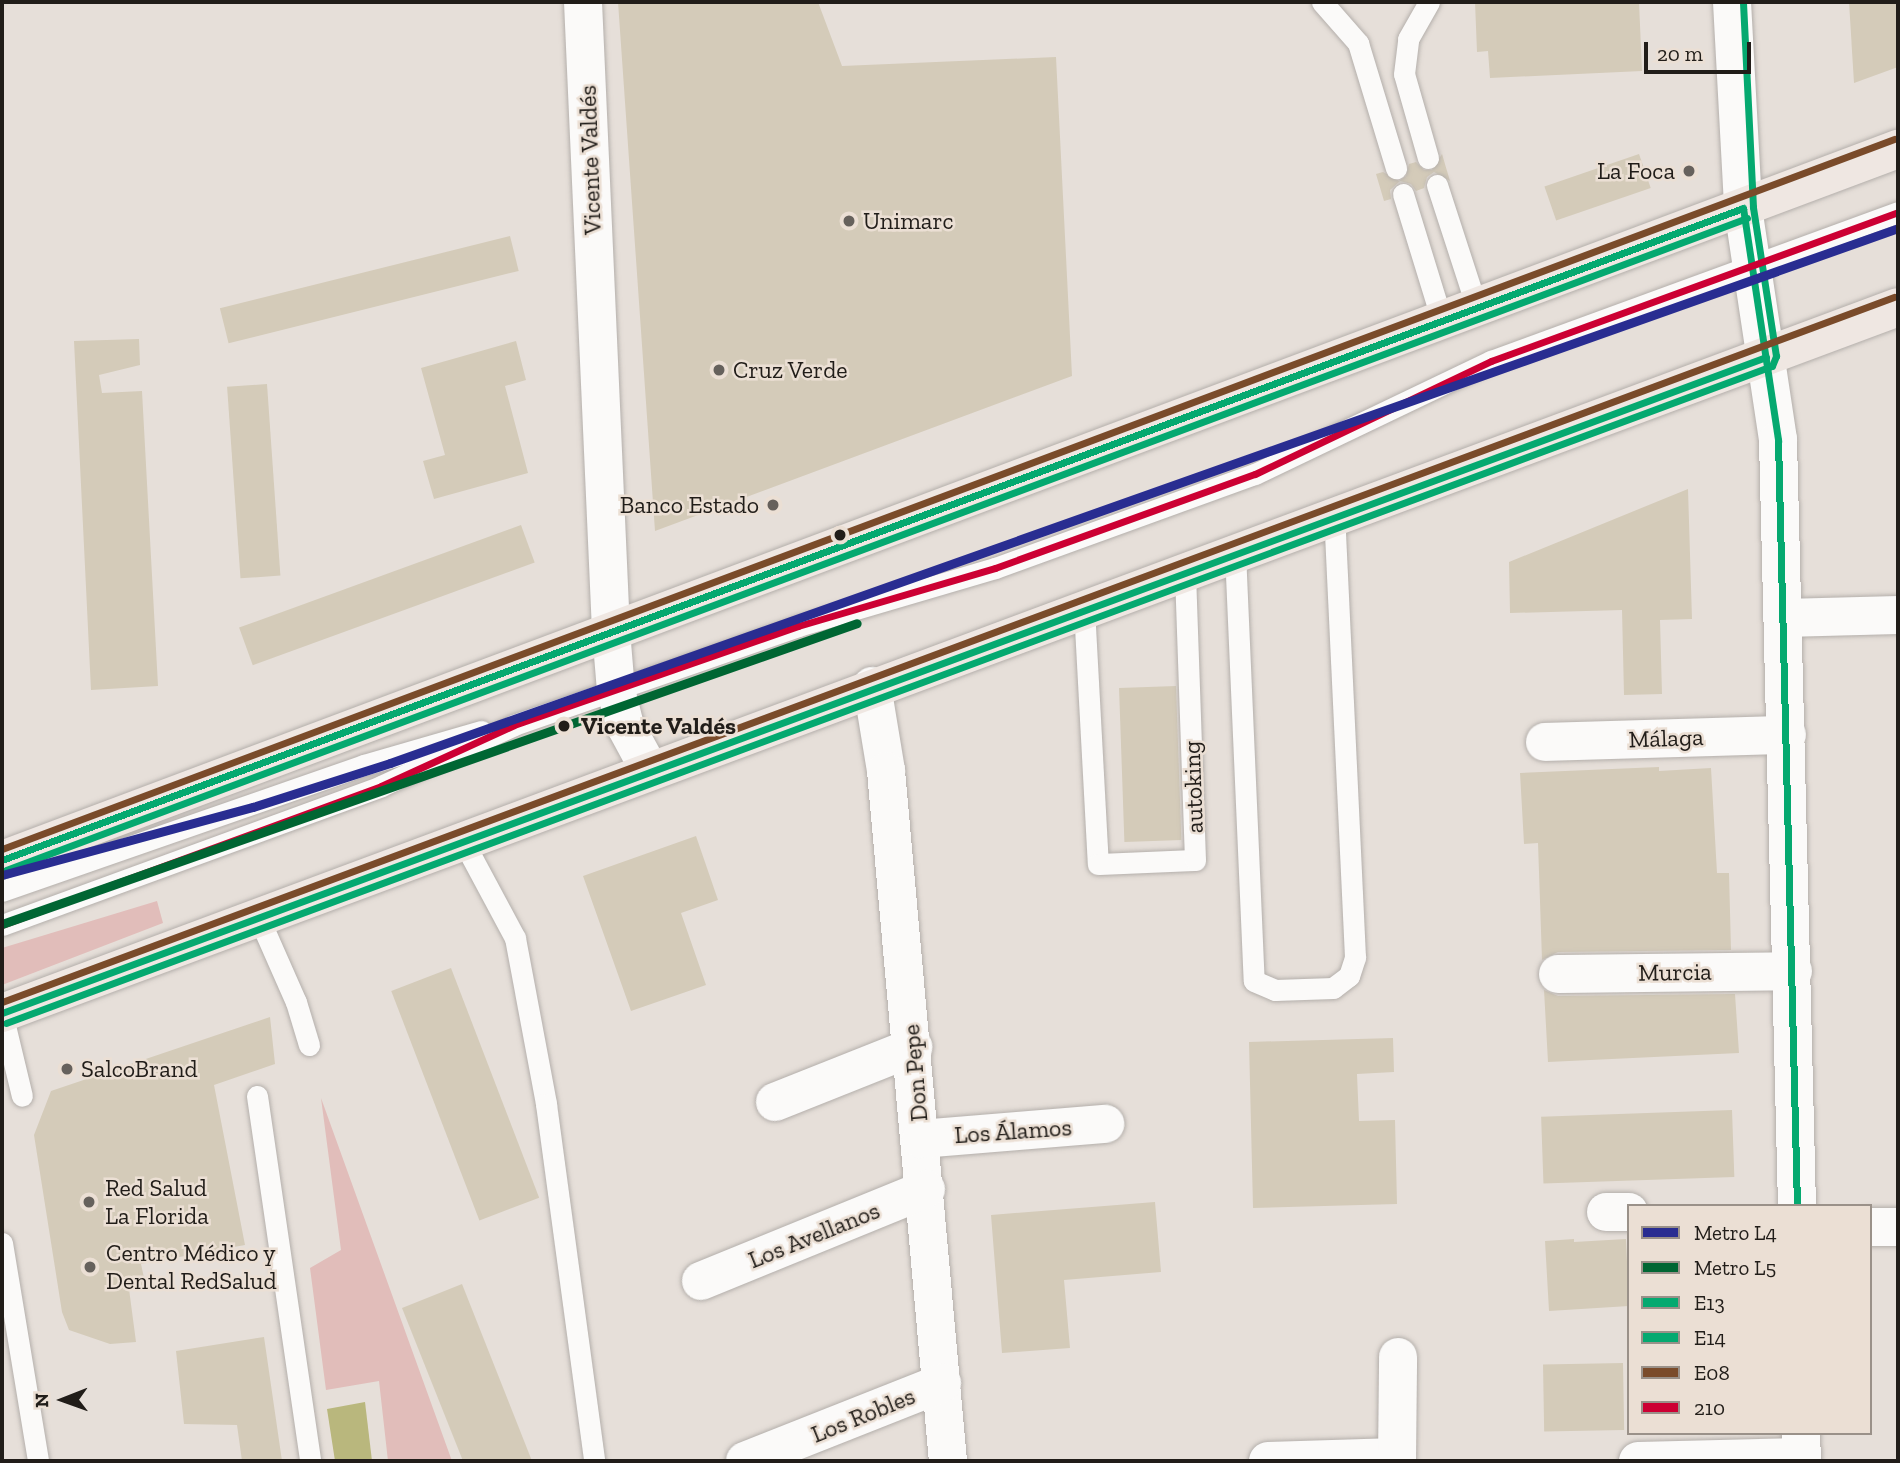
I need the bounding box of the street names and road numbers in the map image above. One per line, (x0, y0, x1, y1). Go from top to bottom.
street label: Vicente Valdés (573, 84, 607, 236)
street label: Málaga (1628, 722, 1704, 754)
street label: autoking (1177, 740, 1209, 834)
street label: Murcia (1638, 957, 1712, 987)
street label: Don Pepe (896, 1023, 934, 1123)
street label: Los Álamos (953, 1113, 1073, 1149)
street label: Los Avellanos (744, 1195, 884, 1275)
street label: Los Robles (807, 1381, 919, 1449)

